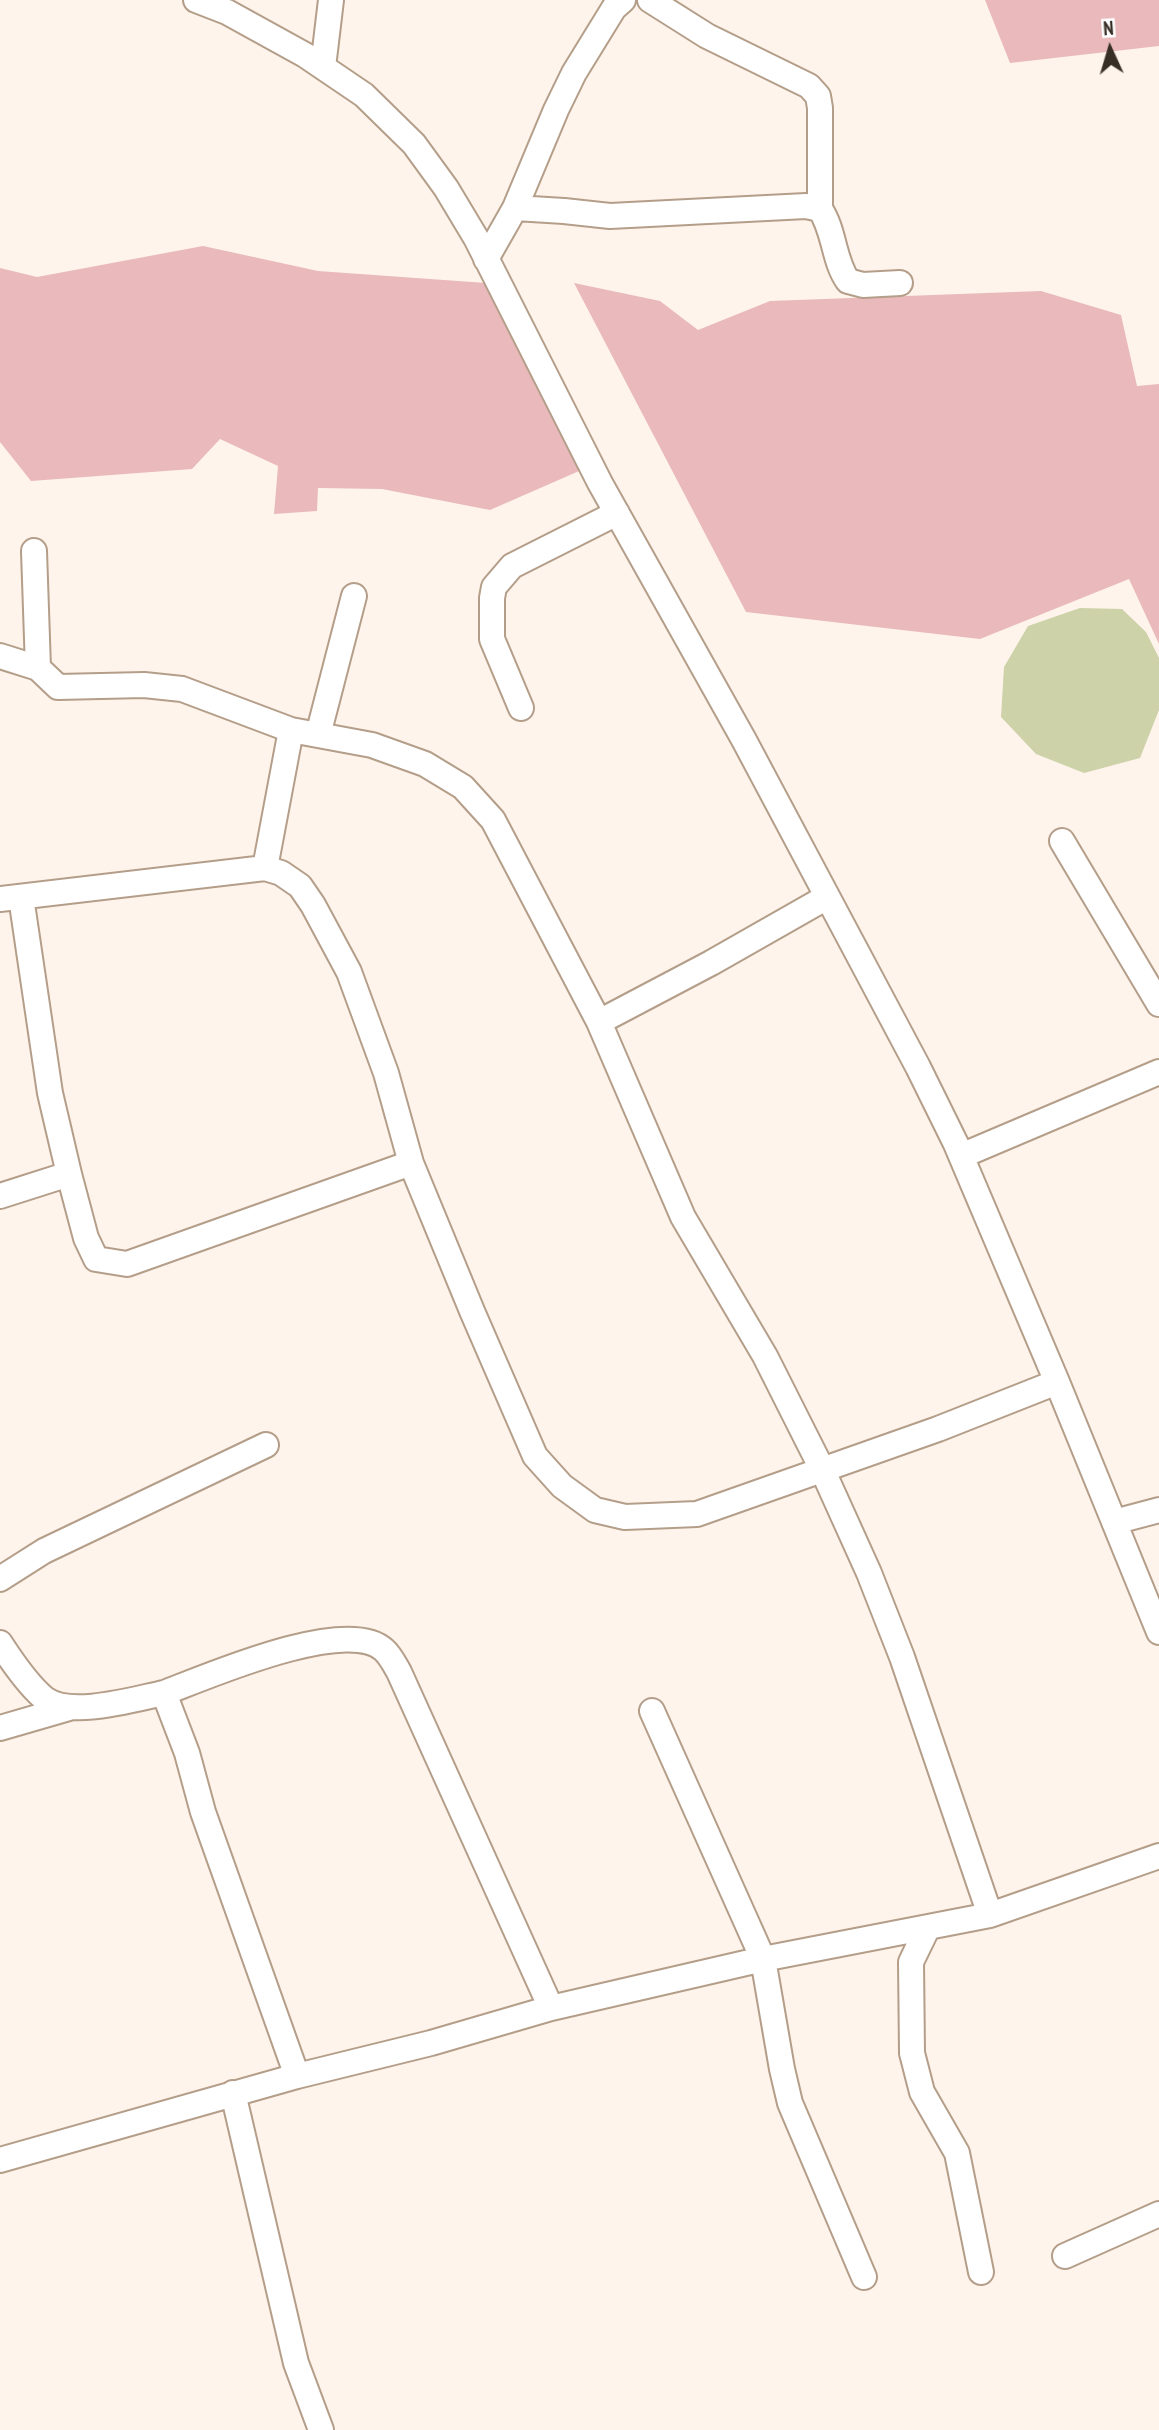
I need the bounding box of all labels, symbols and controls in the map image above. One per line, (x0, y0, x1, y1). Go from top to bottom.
north arrow (1075, 14, 1145, 84)
text: N (1103, 16, 1114, 40)

